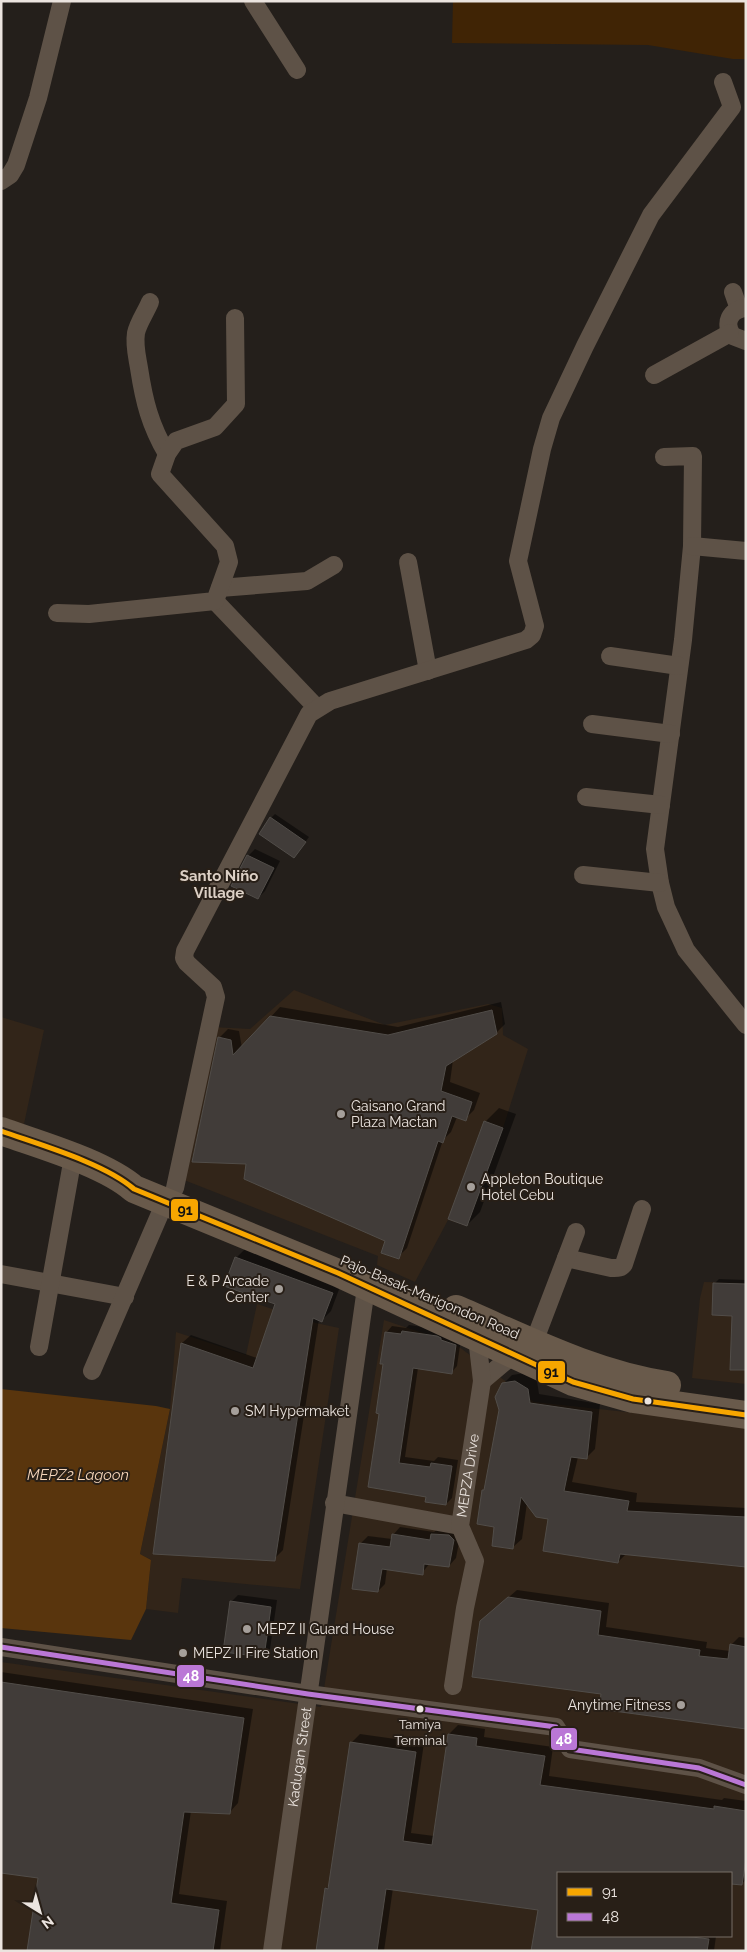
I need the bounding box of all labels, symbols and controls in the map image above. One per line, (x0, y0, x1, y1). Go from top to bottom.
district label: Santo Niño Village (180, 867, 258, 902)
place label: Gaisano Grand Plaza Mactan (351, 1098, 446, 1130)
marker: Gaisano Grand Plaza Mactan (335, 1108, 347, 1120)
place label: Appleton Boutique Hotel Cebu (481, 1171, 603, 1203)
marker: Appleton Boutique Hotel Cebu (465, 1181, 477, 1193)
line badge: 91 (170, 1198, 199, 1222)
text: 91 (177, 1202, 193, 1218)
street label: Pajo-Basak-Marigondon Road (338, 1252, 522, 1342)
place label: E & P Arcade Center (186, 1273, 269, 1305)
marker: E & P Arcade Center (273, 1283, 285, 1295)
line badge: 91 (537, 1360, 566, 1384)
text: 91 (543, 1364, 559, 1380)
unlabelled marker (643, 1396, 653, 1406)
place label: SM Hypermaket (245, 1403, 350, 1419)
marker: SM Hypermaket (229, 1405, 241, 1417)
street label: MEPZA Drive (453, 1433, 482, 1519)
water label: MEPZ2 Lagoon (27, 1466, 129, 1484)
place label: MEPZ II Guard House (257, 1621, 394, 1637)
marker: MEPZ II Guard House (241, 1623, 253, 1635)
place label: MEPZ II Fire Station (193, 1645, 318, 1661)
marker: MEPZ II Fire Station (177, 1647, 189, 1659)
line badge: 48 (176, 1664, 205, 1688)
text: 48 (183, 1668, 199, 1684)
place label: Anytime Fitness (568, 1697, 671, 1713)
marker: Anytime Fitness (675, 1699, 687, 1711)
marker: Tamiya Terminal (415, 1704, 425, 1714)
street label: Kadugan Street (285, 1706, 315, 1808)
place label: Tamiya Terminal (394, 1717, 446, 1748)
line badge: 48 (550, 1727, 578, 1751)
text: 48 (556, 1731, 572, 1747)
legend (557, 1872, 732, 1937)
text: 91 (602, 1883, 618, 1901)
north arrow (15, 1887, 65, 1937)
text: 48 (602, 1908, 619, 1926)
text: N (39, 1913, 57, 1932)

